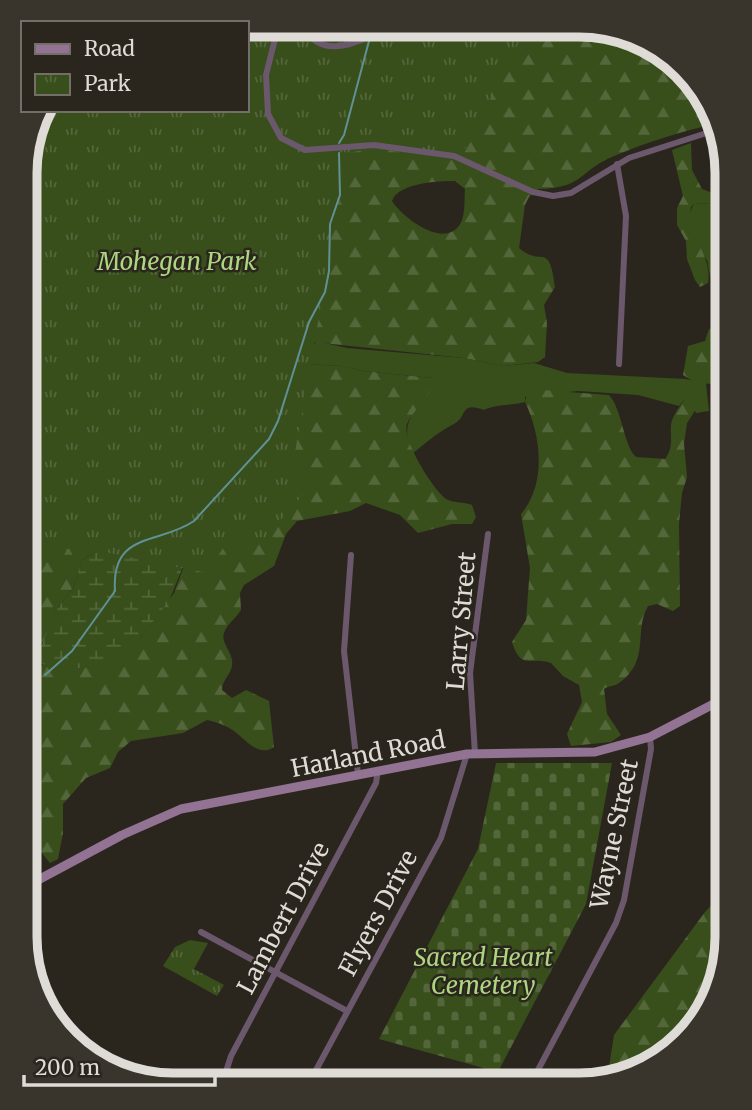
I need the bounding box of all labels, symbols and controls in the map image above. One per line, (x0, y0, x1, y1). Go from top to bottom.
legend (21, 21, 248, 112)
text: Road (84, 35, 135, 62)
text: Park (84, 70, 131, 97)
park label: Mohegan Park (96, 246, 257, 277)
street label: Larry Street (440, 550, 483, 692)
street label: Harland Road (288, 724, 448, 784)
street label: Wayne Street (583, 756, 645, 913)
street label: Lambert Drive (230, 837, 336, 999)
street label: Flyers Drive (332, 845, 424, 981)
park label: Sacred Heart Cemetery (414, 942, 553, 1001)
scale bar (24, 1044, 215, 1088)
text: 200 m (35, 1054, 100, 1081)

